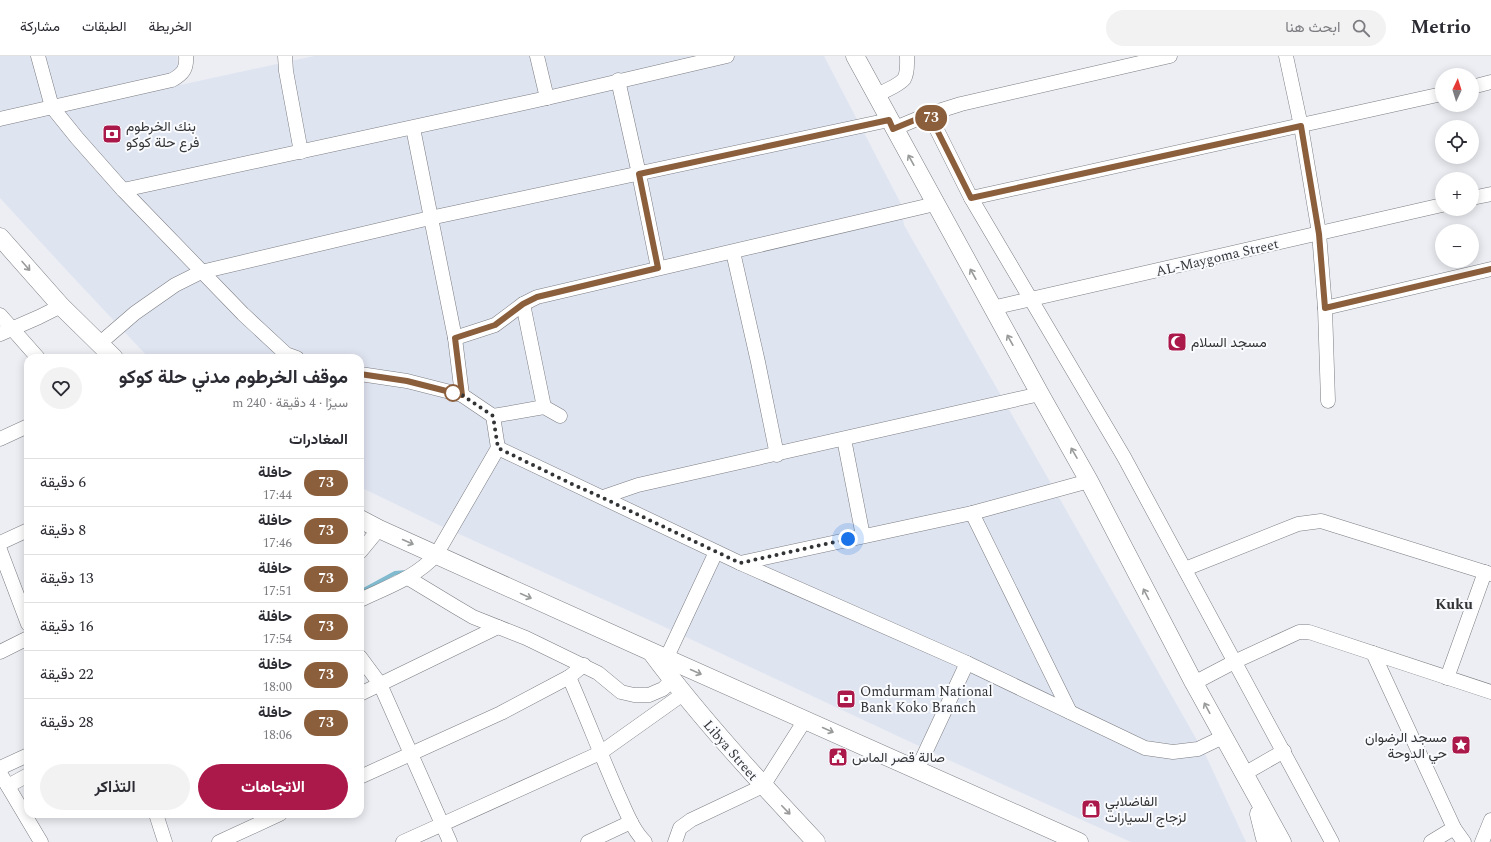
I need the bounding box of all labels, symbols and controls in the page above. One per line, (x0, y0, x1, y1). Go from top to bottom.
search box (1106, 10, 1386, 46)
text: Metrio (1410, 13, 1471, 42)
text: مشاركة (20, 16, 60, 37)
text: الطبقات (82, 16, 126, 37)
text: الخريطة (148, 16, 192, 37)
text: ابحث هنا (1285, 16, 1340, 39)
icon: search (1350, 17, 1372, 39)
north arrow (1435, 68, 1479, 112)
map controls (1435, 68, 1479, 268)
line badge: 73 (913, 105, 949, 131)
text: 73 (923, 107, 939, 128)
place label: بنك الخرطوم فرع حلة كوكو (126, 116, 199, 153)
button: locate (1435, 120, 1479, 164)
bank icon: بنك الخرطوم فرع حلة كوكو (101, 123, 123, 145)
one-way arrow (906, 154, 914, 166)
button: + (1435, 172, 1479, 216)
button: − (1435, 224, 1479, 268)
street label: AL-Maygoma Street (1154, 233, 1281, 282)
one-way arrow (21, 261, 30, 271)
one-way arrow (969, 268, 977, 280)
mosque icon: مسجد السلام (1166, 331, 1188, 353)
place label: مسجد السلام (1191, 332, 1267, 353)
one-way arrow (1005, 334, 1013, 346)
text: موقف الخرطوم مدني حلة كوكو (119, 363, 348, 392)
button: heart (40, 367, 82, 409)
unlabelled marker (444, 384, 462, 402)
text: سيرًا · 4 دقيقة · 240 m (232, 393, 348, 413)
text: المغادرات (289, 428, 348, 451)
one-way arrow (1069, 447, 1077, 459)
text: حافلة (258, 461, 292, 484)
text: 6 دقيقة (40, 471, 86, 494)
text: 73 (318, 472, 334, 493)
text: 17:44 (263, 485, 292, 505)
text: حافلة (258, 509, 292, 532)
text: 8 دقيقة (40, 519, 86, 542)
text: 73 (318, 520, 334, 541)
your location (838, 529, 858, 549)
text: 17:46 (263, 533, 292, 553)
one-way arrow (401, 539, 413, 546)
text: حافلة (258, 557, 292, 580)
text: 13 دقيقة (40, 567, 93, 590)
text: 73 (318, 568, 334, 589)
text: 17:51 (263, 581, 292, 601)
one-way arrow (1142, 588, 1150, 600)
one-way arrow (520, 593, 532, 600)
district label: Kuku (1435, 593, 1473, 616)
text: حافلة (258, 605, 292, 628)
text: 16 دقيقة (40, 615, 93, 638)
text: 73 (318, 616, 334, 637)
text: 17:54 (263, 629, 292, 649)
text: حافلة (258, 653, 292, 676)
text: 22 دقيقة (40, 663, 93, 686)
text: 73 (318, 664, 334, 685)
one-way arrow (690, 668, 702, 676)
text: 18:00 (263, 677, 292, 697)
place label: Omdurmam National Bank Koko Branch (860, 681, 993, 718)
bank icon: Omdurmam National Bank Koko Branch (835, 688, 857, 710)
text: حافلة (258, 701, 292, 724)
one-way arrow (1203, 703, 1211, 715)
text: 28 دقيقة (40, 711, 93, 734)
text: 73 (318, 712, 334, 733)
street label: Libya Street (698, 715, 763, 786)
text: 18:06 (263, 725, 292, 745)
one-way arrow (821, 727, 833, 734)
place label: مسجد الرضوان حي الدوحة (1365, 727, 1447, 765)
place icon: مسجد الرضوان حي الدوحة (1450, 734, 1472, 756)
public building icon: صالة قصر الماس (827, 746, 849, 768)
place label: صالة قصر الماس (852, 747, 945, 768)
button: التذاكر (40, 764, 190, 810)
button: الاتجاهات (198, 764, 348, 810)
place label: الفاضلابي لزجاج السيارات (1105, 791, 1186, 828)
shop icon: الفاضلابي لزجاج السيارات (1080, 798, 1102, 820)
one-way arrow (781, 805, 791, 815)

